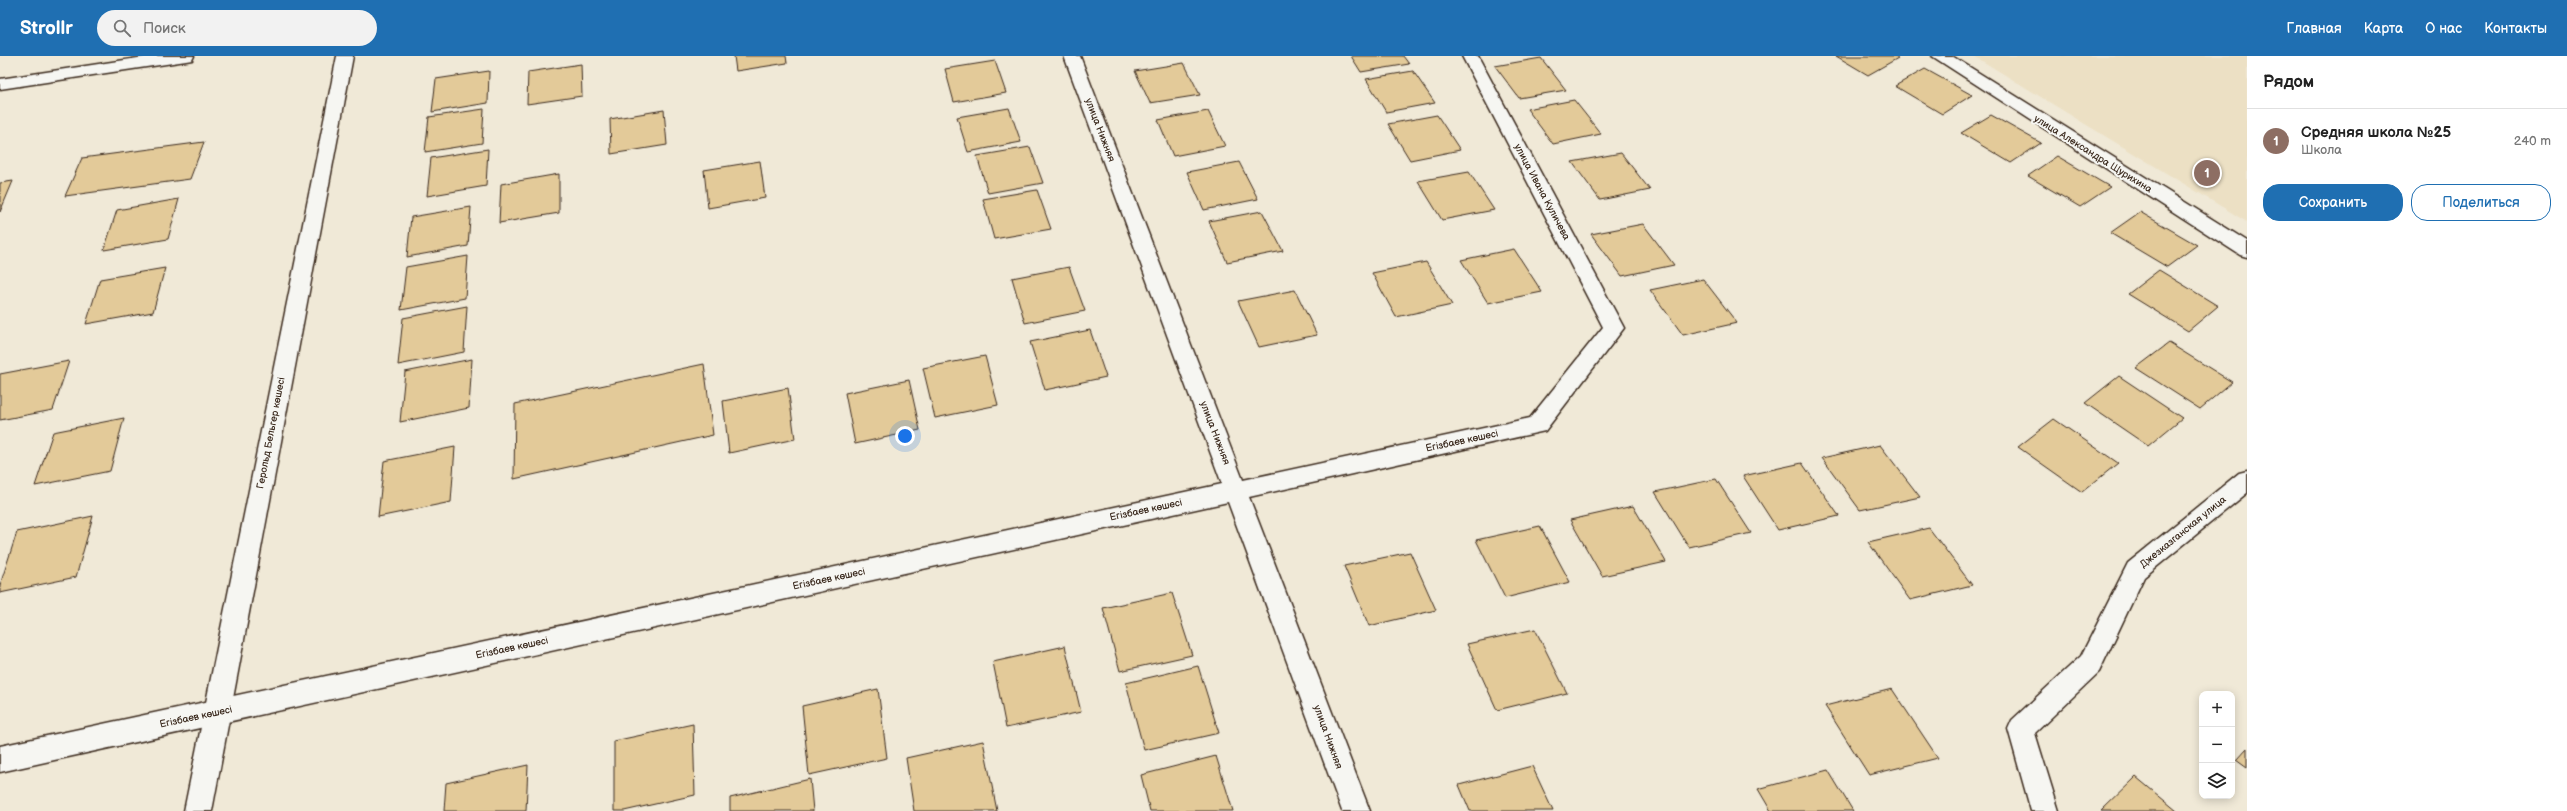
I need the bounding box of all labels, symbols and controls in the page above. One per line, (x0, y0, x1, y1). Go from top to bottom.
search box (97, 10, 377, 46)
text: Strollr (20, 17, 73, 40)
icon: search (111, 17, 133, 39)
text: Поиск (143, 19, 186, 38)
text: Главная (2287, 20, 2342, 37)
text: Карта (2364, 20, 2403, 37)
text: О нас (2425, 20, 2462, 37)
text: Контакты (2484, 20, 2547, 37)
text: Рядом (2263, 72, 2314, 92)
street label: улица Нижняя (1082, 97, 1118, 164)
street label: улица Александра Щурихина (2032, 113, 2154, 195)
text: Средняя школа №25 (2301, 123, 2451, 142)
text: 1 (2273, 133, 2279, 149)
text: 240 m (2514, 133, 2551, 149)
street label: улица Ивана Куличева (1511, 142, 1573, 242)
text: Школа (2301, 142, 2342, 158)
pin: 1 (2194, 158, 2220, 188)
button: Сохранить (2263, 184, 2403, 221)
button: Поделиться (2411, 184, 2551, 221)
street label: Герольд Бельгер көшесі (254, 376, 288, 490)
street label: улица Нижняя (1197, 400, 1233, 467)
your location (895, 426, 915, 446)
street label: Егізбаев көшесі (1425, 427, 1499, 455)
street label: Джезказганская улица (2137, 493, 2229, 570)
street label: Егізбаев көшесі (1109, 496, 1183, 524)
street label: Егізбаев көшесі (792, 565, 866, 593)
street label: Егізбаев көшесі (475, 634, 549, 662)
map controls (2199, 691, 2235, 799)
button: + (2199, 691, 2235, 727)
street label: Егізбаев көшесі (159, 703, 233, 731)
street label: улица Нижняя (1311, 703, 1345, 771)
button: − (2199, 727, 2235, 763)
button: layers (2199, 763, 2235, 799)

